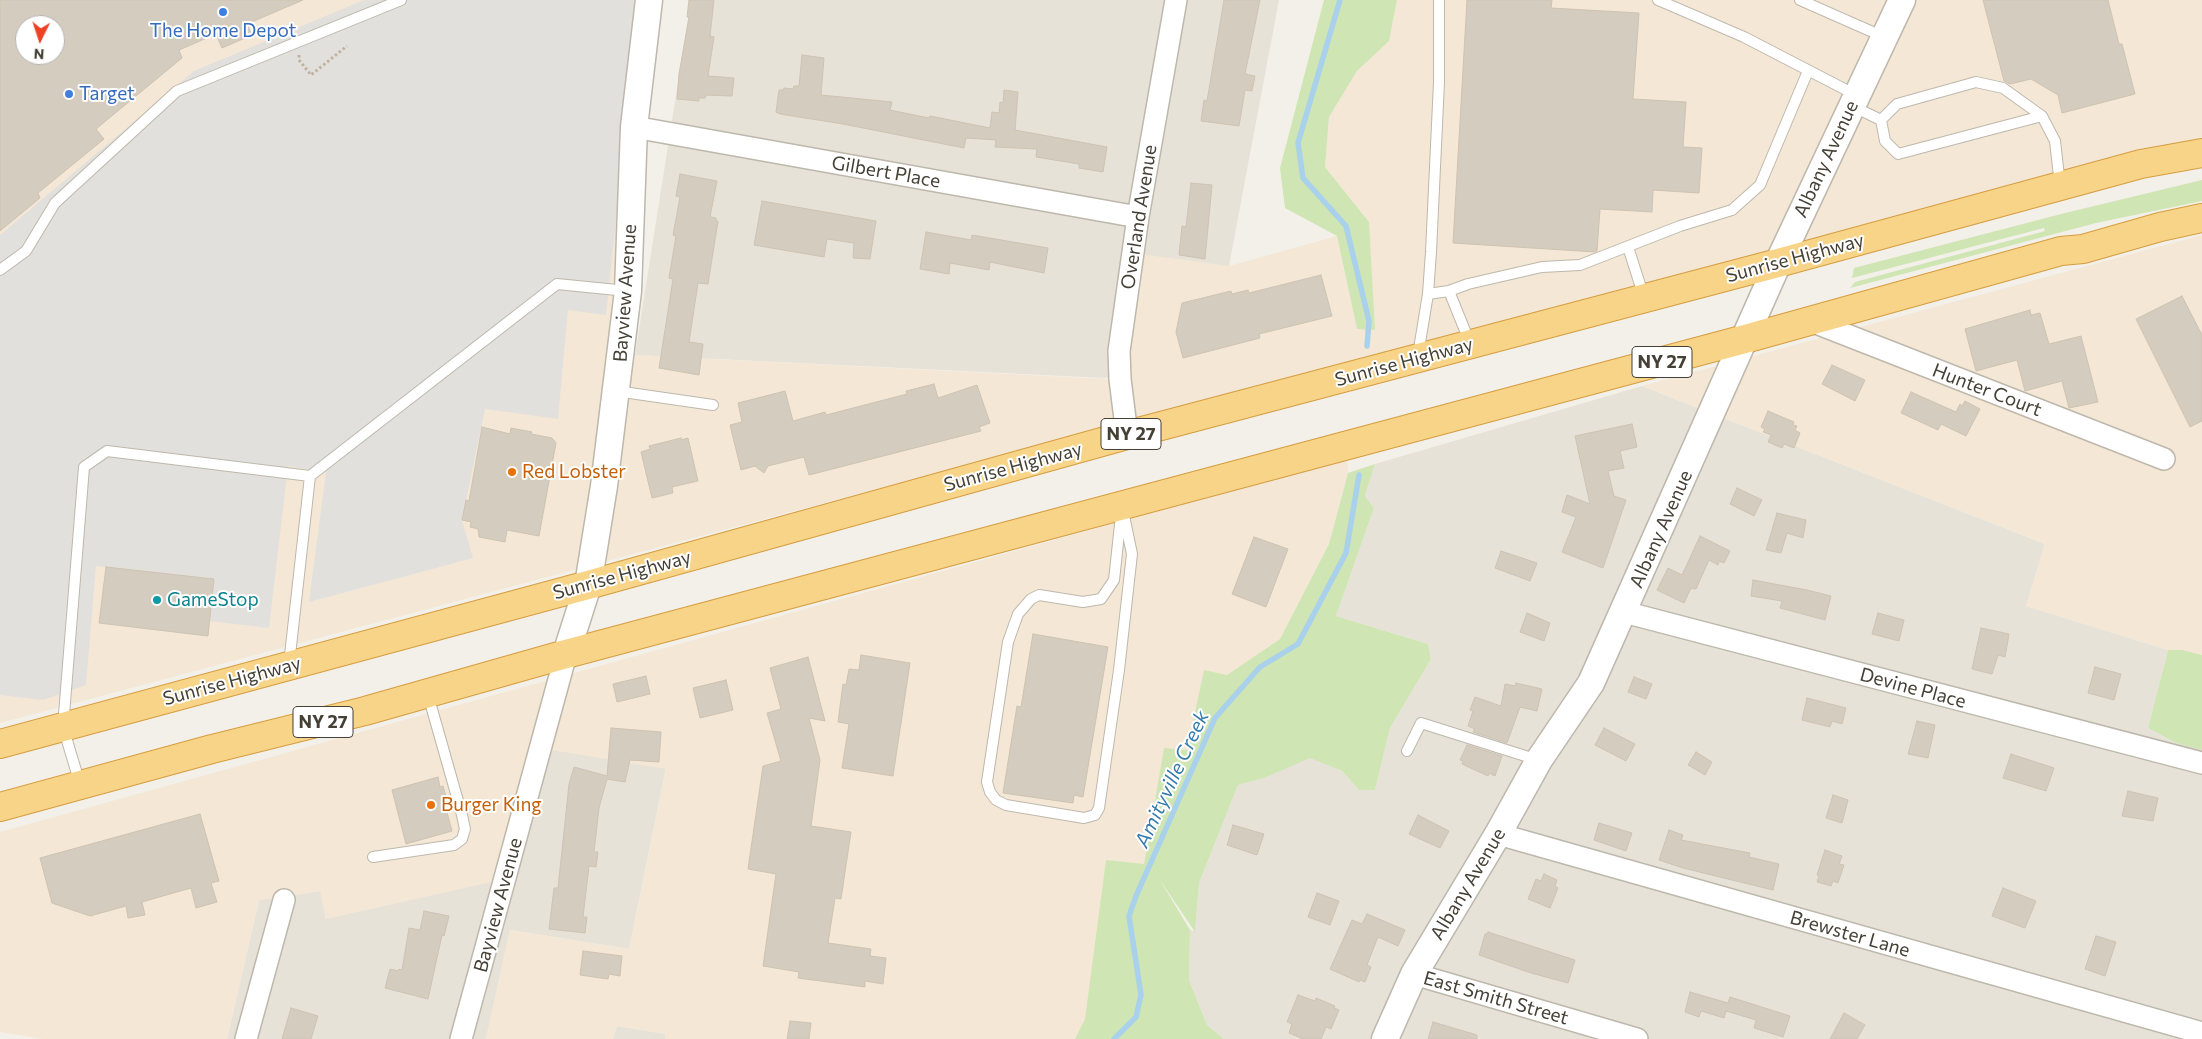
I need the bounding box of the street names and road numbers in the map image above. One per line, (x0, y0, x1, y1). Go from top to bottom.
street label: Albany Avenue (1789, 97, 1863, 221)
street label: Overland Avenue (1116, 143, 1162, 291)
street label: Gilbert Place (830, 151, 942, 193)
street label: Bayview Avenue (609, 223, 641, 363)
street label: Sunrise Highway (1723, 229, 1867, 287)
street label: Sunrise Highway (1332, 333, 1476, 391)
road number: NY 27 (1632, 347, 1692, 378)
street label: Hunter Court (1929, 359, 2045, 421)
road number: NY 27 (1101, 418, 1161, 449)
street label: Sunrise Highway (941, 438, 1085, 496)
street label: Albany Avenue (1625, 467, 1697, 591)
street label: Sunrise Highway (550, 546, 694, 604)
street label: Sunrise Highway (160, 652, 304, 710)
street label: Devine Place (1857, 663, 1969, 713)
road number: NY 27 (293, 706, 353, 738)
street label: Albany Avenue (1426, 824, 1510, 944)
street label: Bayview Avenue (469, 835, 527, 975)
street label: Brewster Lane (1787, 906, 1913, 962)
street label: East Smith Street (1421, 966, 1571, 1030)

